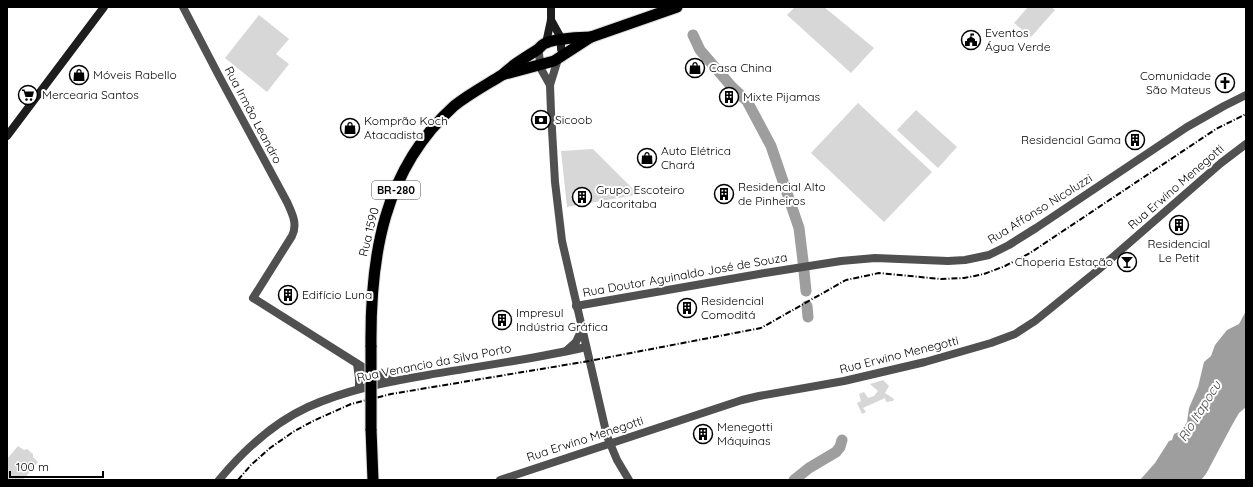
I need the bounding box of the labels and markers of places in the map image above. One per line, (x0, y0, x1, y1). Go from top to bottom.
place label: Eventos Água Verde (985, 25, 1051, 54)
public building icon: Eventos Água Verde (960, 29, 982, 51)
shop icon: Casa China (684, 57, 706, 79)
place label: Casa China (709, 60, 772, 75)
shop icon: Móveis Rabello (68, 64, 90, 86)
place label: Móveis Rabello (93, 67, 177, 82)
place label: Comunidade São Mateus (1140, 68, 1211, 97)
church icon: Comunidade São Mateus (1214, 72, 1236, 94)
supermarket icon: Mercearia Santos (17, 84, 39, 106)
building icon: Mixte Pijamas (718, 86, 740, 108)
place label: Mercearia Santos (42, 87, 139, 102)
place label: Mixte Pijamas (743, 89, 820, 104)
bank icon: Sicoob (530, 109, 552, 131)
place label: Sicoob (555, 112, 592, 127)
place label: Komprão Koch Atacadista (364, 113, 448, 142)
shop icon: Komprão Koch Atacadista (339, 117, 361, 139)
building icon: Residencial Gama (1124, 129, 1146, 151)
place label: Residencial Gama (1021, 132, 1121, 147)
place label: Auto Elétrica Chará (661, 143, 731, 172)
shop icon: Auto Elétrica Chará (636, 147, 658, 169)
place label: Residencial Alto de Pinheiros (738, 179, 826, 208)
place label: Grupo Escoteiro Jacoritaba (596, 182, 684, 211)
building icon: Residencial Alto de Pinheiros (713, 183, 735, 205)
building icon: Grupo Escoteiro Jacoritaba (571, 186, 593, 208)
building icon: Residencial Le Petit (1168, 214, 1190, 236)
place label: Residencial Le Petit (1148, 236, 1210, 265)
bar icon: Choperia Estação (1116, 251, 1138, 273)
place label: Choperia Estação (1015, 254, 1113, 269)
building icon: Edifício Luna (277, 284, 299, 306)
place label: Edifício Luna (302, 287, 372, 302)
place label: Residencial Comoditá (701, 293, 764, 322)
building icon: Residencial Comoditá (676, 297, 698, 319)
place label: Impresul Indústria Gráfica (516, 305, 608, 334)
building icon: Impresul Indústria Gráfica (491, 309, 513, 331)
place label: Menegotti Máquinas (717, 419, 773, 448)
building icon: Menegotti Máquinas (692, 423, 714, 445)

